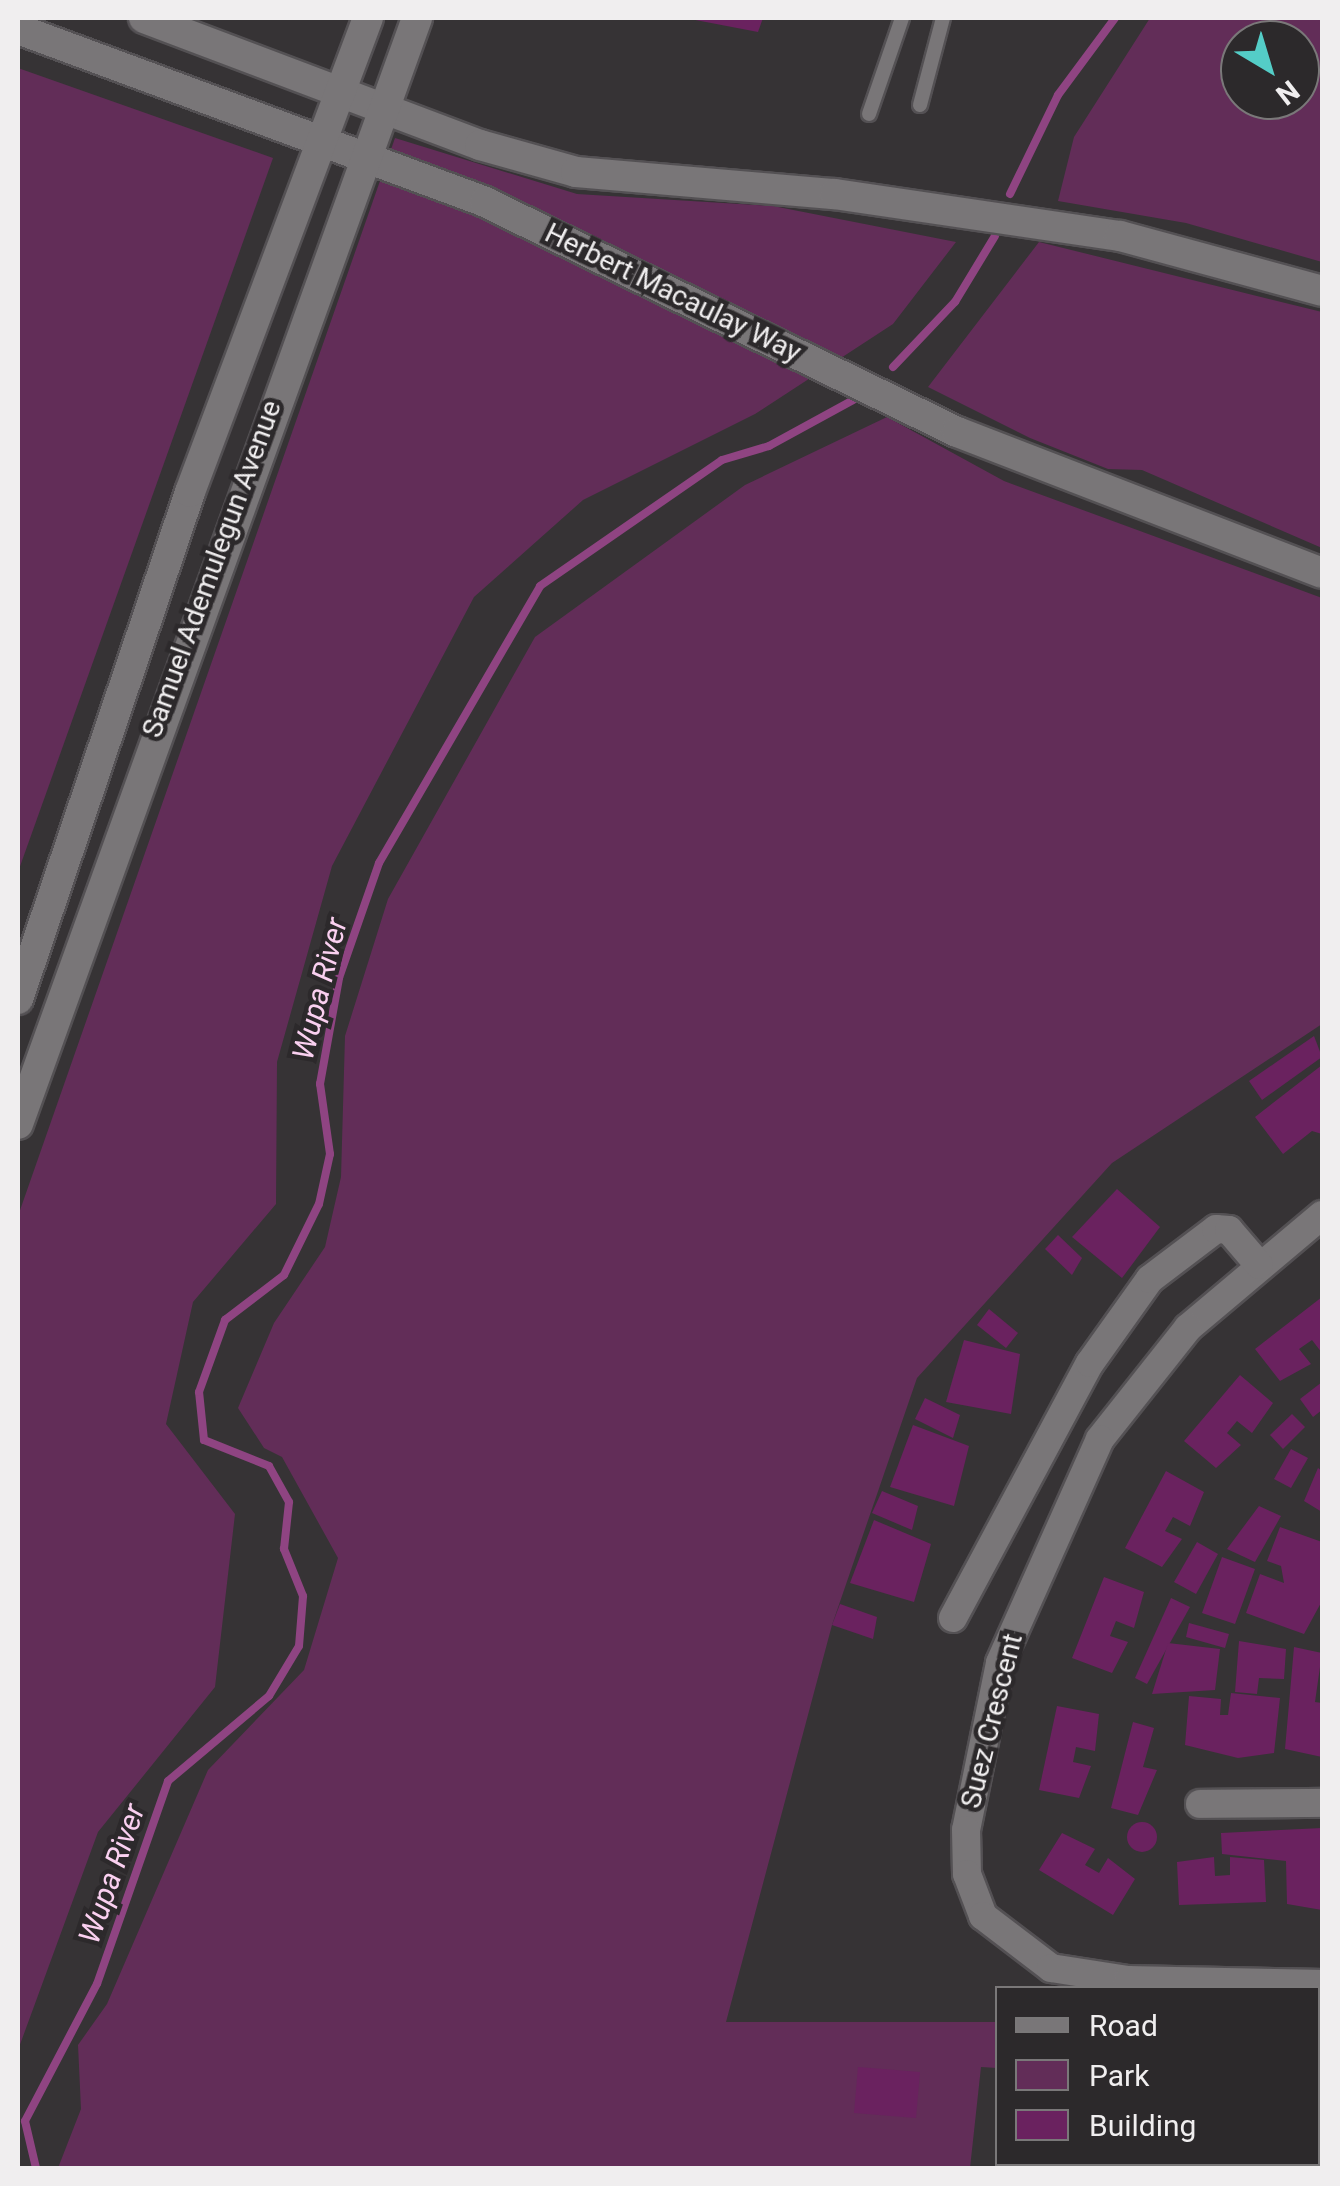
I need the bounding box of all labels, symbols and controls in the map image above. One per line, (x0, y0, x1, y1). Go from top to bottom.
north arrow (1220, 20, 1320, 120)
text: N (1270, 73, 1305, 112)
street label: Herbert Macaulay Way (539, 216, 807, 370)
street label: Samuel Ademulegun Avenue (135, 396, 289, 742)
water label: Wupa River (285, 914, 355, 1064)
street label: Suez Crescent (954, 1630, 1030, 1812)
water label: Wupa River (71, 1799, 153, 1949)
legend (995, 1986, 1320, 2166)
text: Road (1089, 2008, 1158, 2043)
text: Park (1089, 2058, 1149, 2093)
text: Building (1089, 2108, 1196, 2143)

